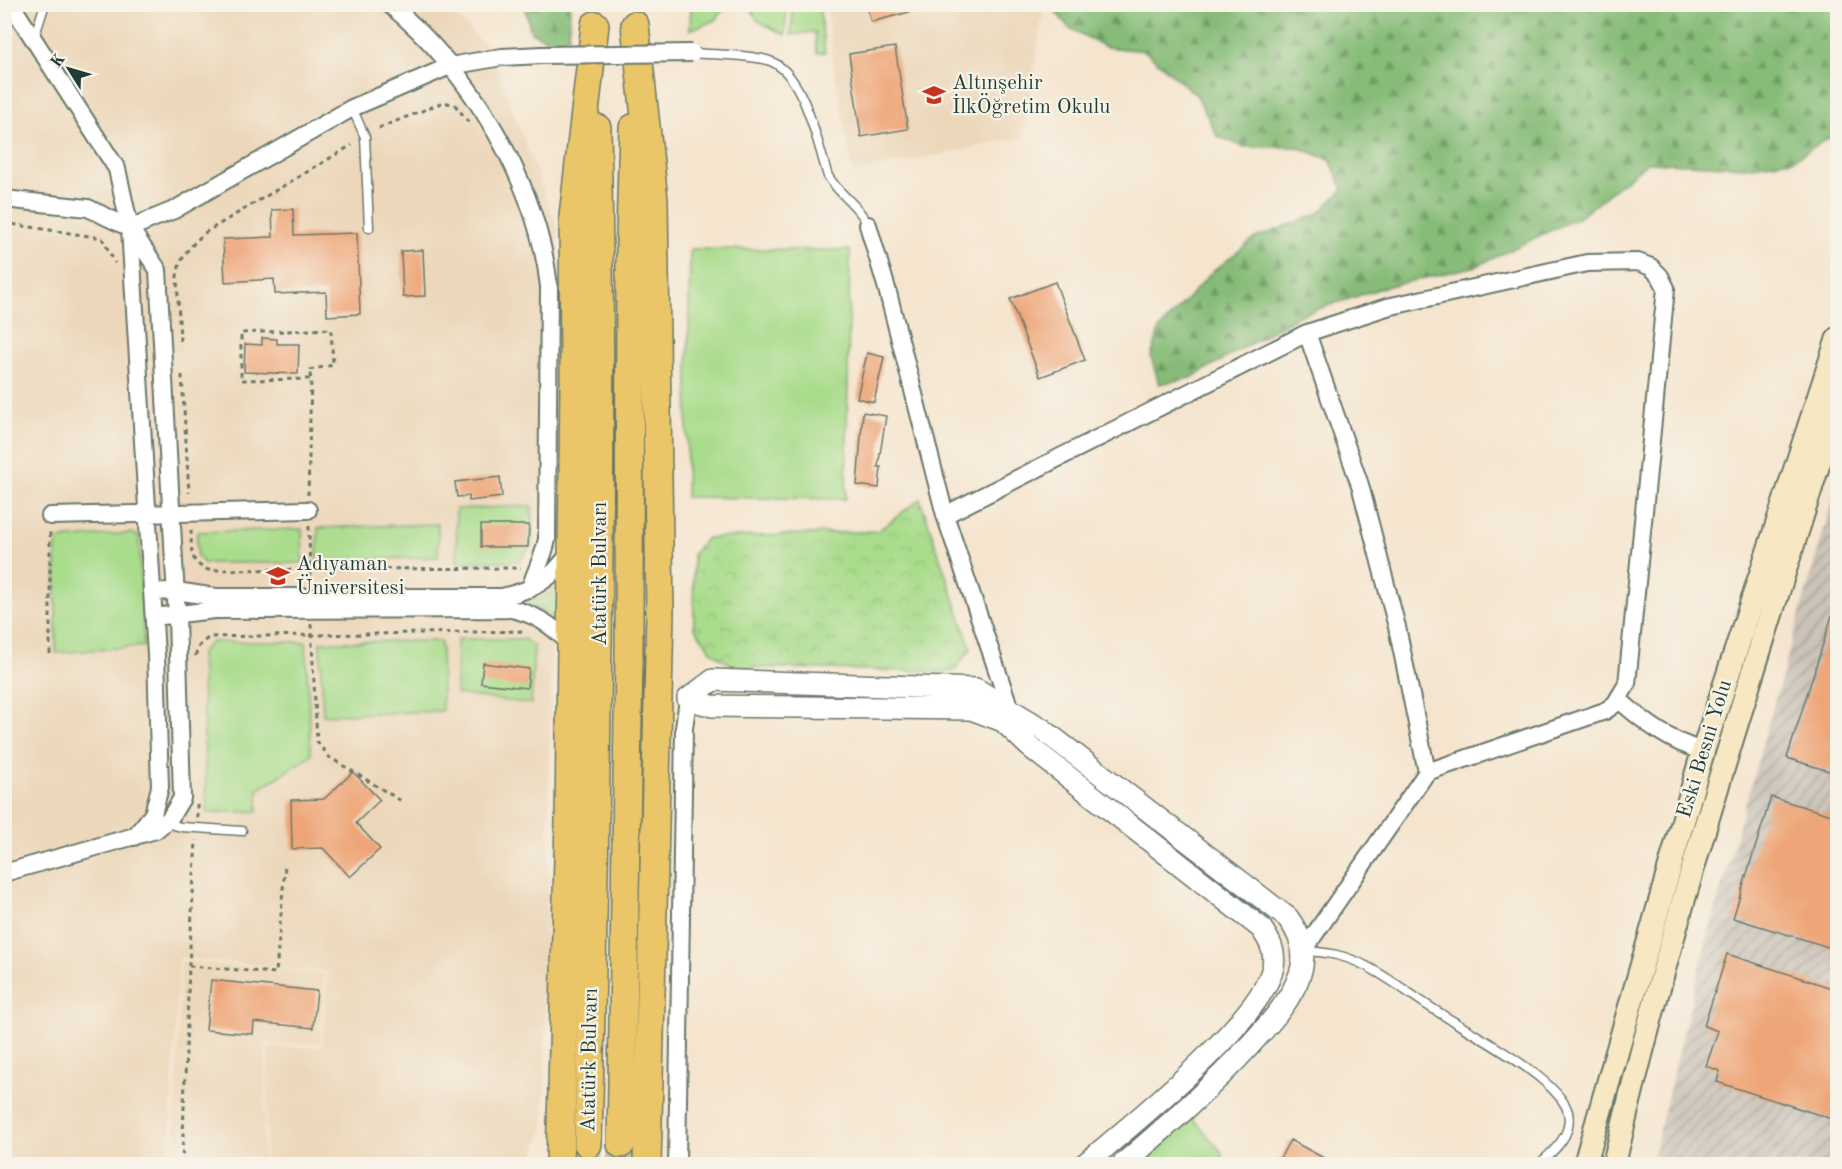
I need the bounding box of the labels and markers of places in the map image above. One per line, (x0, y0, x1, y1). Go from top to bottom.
place label: Altınşehir İlkÖğretim Okulu (952, 73, 1110, 118)
school or university icon: Altınşehir İlkÖğretim Okulu (921, 82, 947, 108)
place label: Adıyaman Üniversitesi (296, 554, 404, 599)
school or university icon: Adıyaman Üniversitesi (265, 563, 291, 589)

